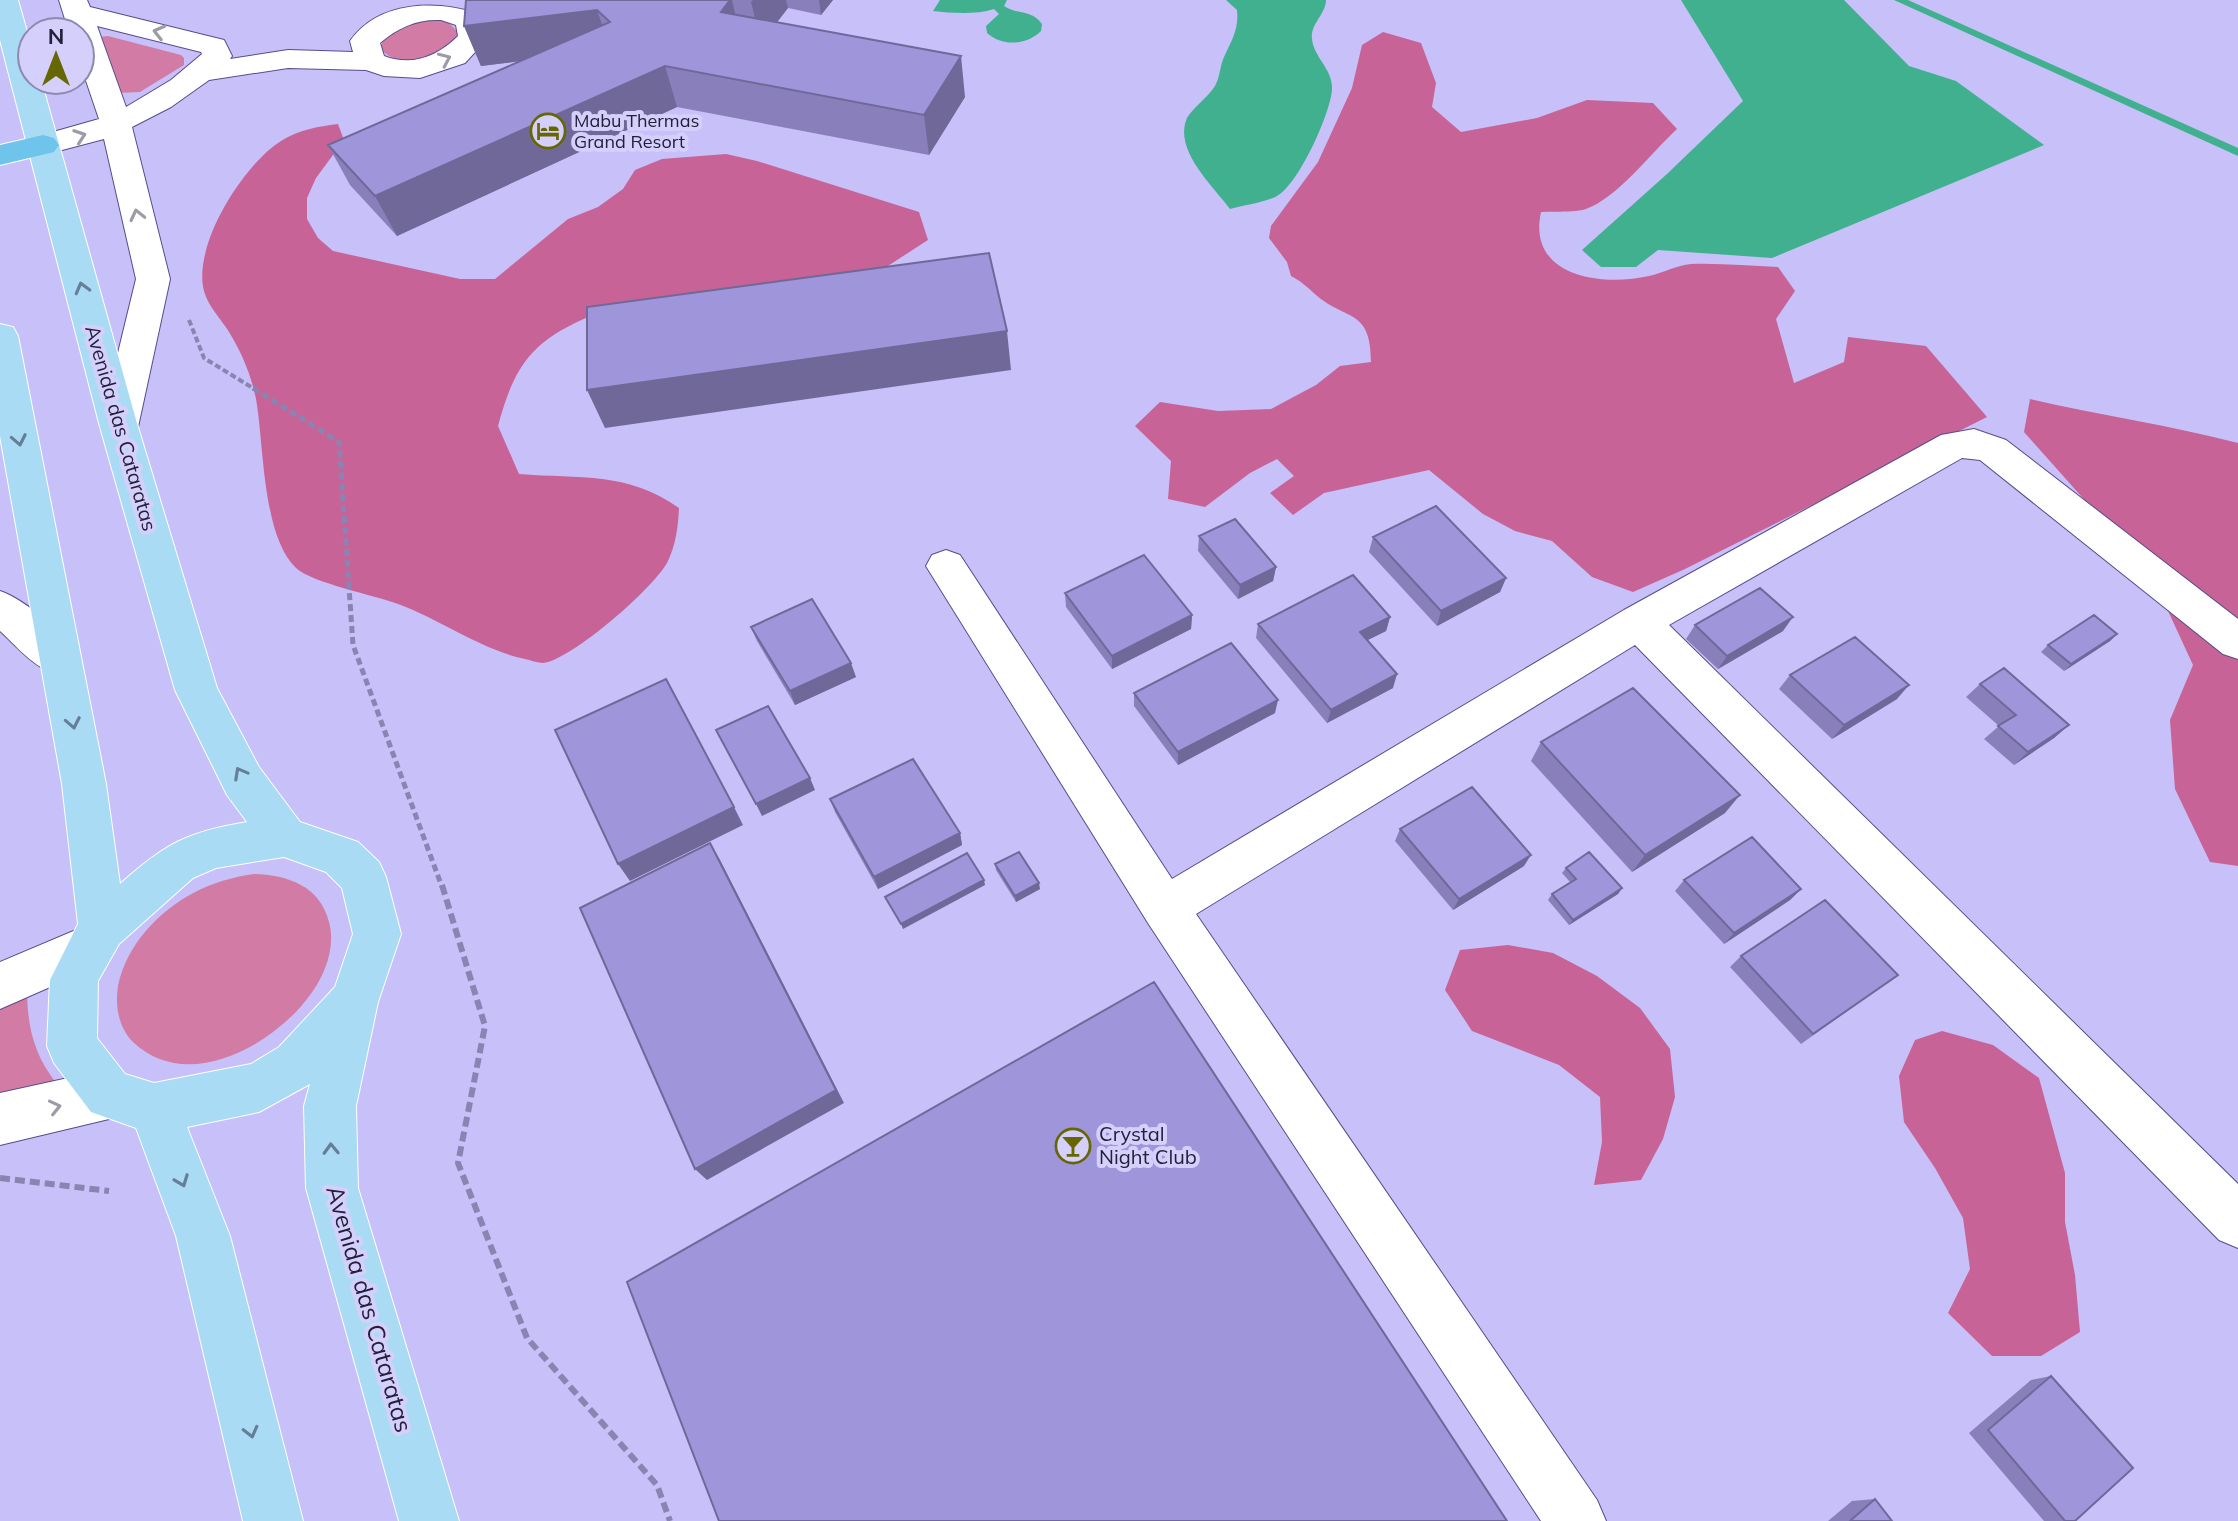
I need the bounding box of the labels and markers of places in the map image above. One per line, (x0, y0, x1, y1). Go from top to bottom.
place label: Mabu Thermas Grand Resort (574, 109, 699, 153)
hotel icon: Mabu Thermas Grand Resort (529, 112, 567, 150)
place label: Crystal Night Club (1099, 1121, 1197, 1169)
bar icon: Crystal Night Club (1054, 1127, 1092, 1165)

